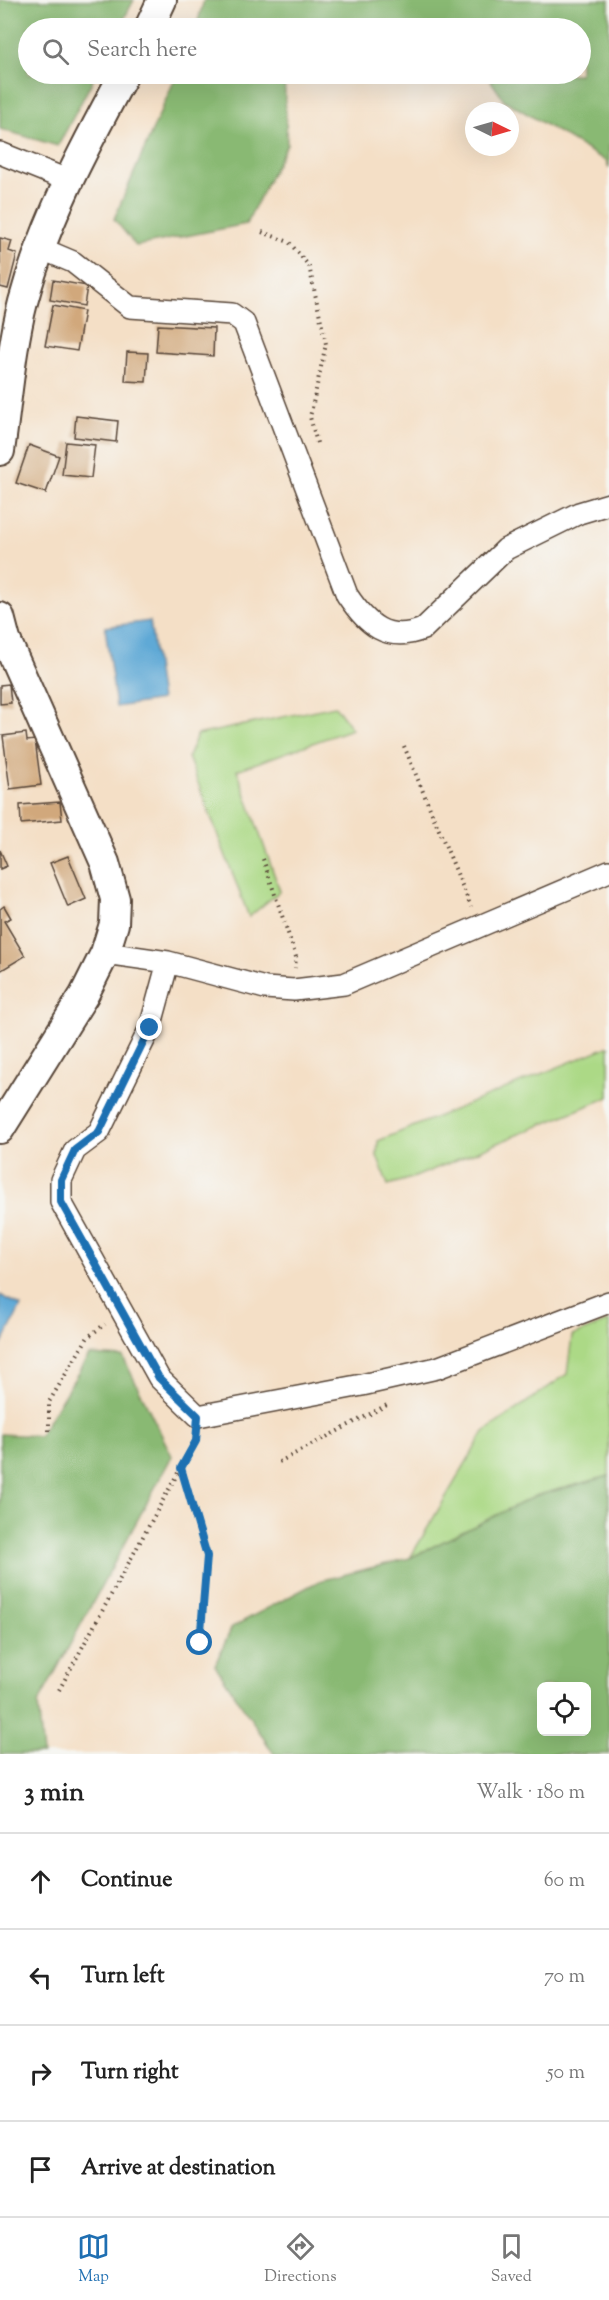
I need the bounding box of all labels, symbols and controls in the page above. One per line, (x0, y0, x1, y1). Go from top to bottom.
search box (18, 18, 591, 84)
icon: search (39, 35, 72, 68)
text: Search here (87, 35, 197, 67)
north arrow (465, 102, 519, 156)
route end (136, 1014, 162, 1040)
route start (186, 1629, 212, 1655)
map controls (537, 1682, 591, 1736)
button: locate (537, 1682, 591, 1736)
text: 3 min (24, 1775, 84, 1812)
text: Walk · 180 m (476, 1779, 585, 1808)
icon: ahead (24, 1865, 57, 1898)
text: Continue (81, 1865, 172, 1897)
text: 60 m (544, 1867, 585, 1896)
icon: left (24, 1961, 57, 1994)
text: Turn left (81, 1961, 164, 1993)
text: 70 m (544, 1963, 585, 1992)
icon: right (24, 2057, 57, 2090)
text: Turn right (81, 2057, 178, 2089)
text: 50 m (547, 2059, 585, 2088)
icon: arrive (24, 2153, 57, 2186)
text: Arrive at destination (81, 2153, 276, 2185)
tab: Map (77, 2230, 110, 2289)
tab: Directions (264, 2230, 337, 2289)
tab: Saved (491, 2230, 532, 2289)

